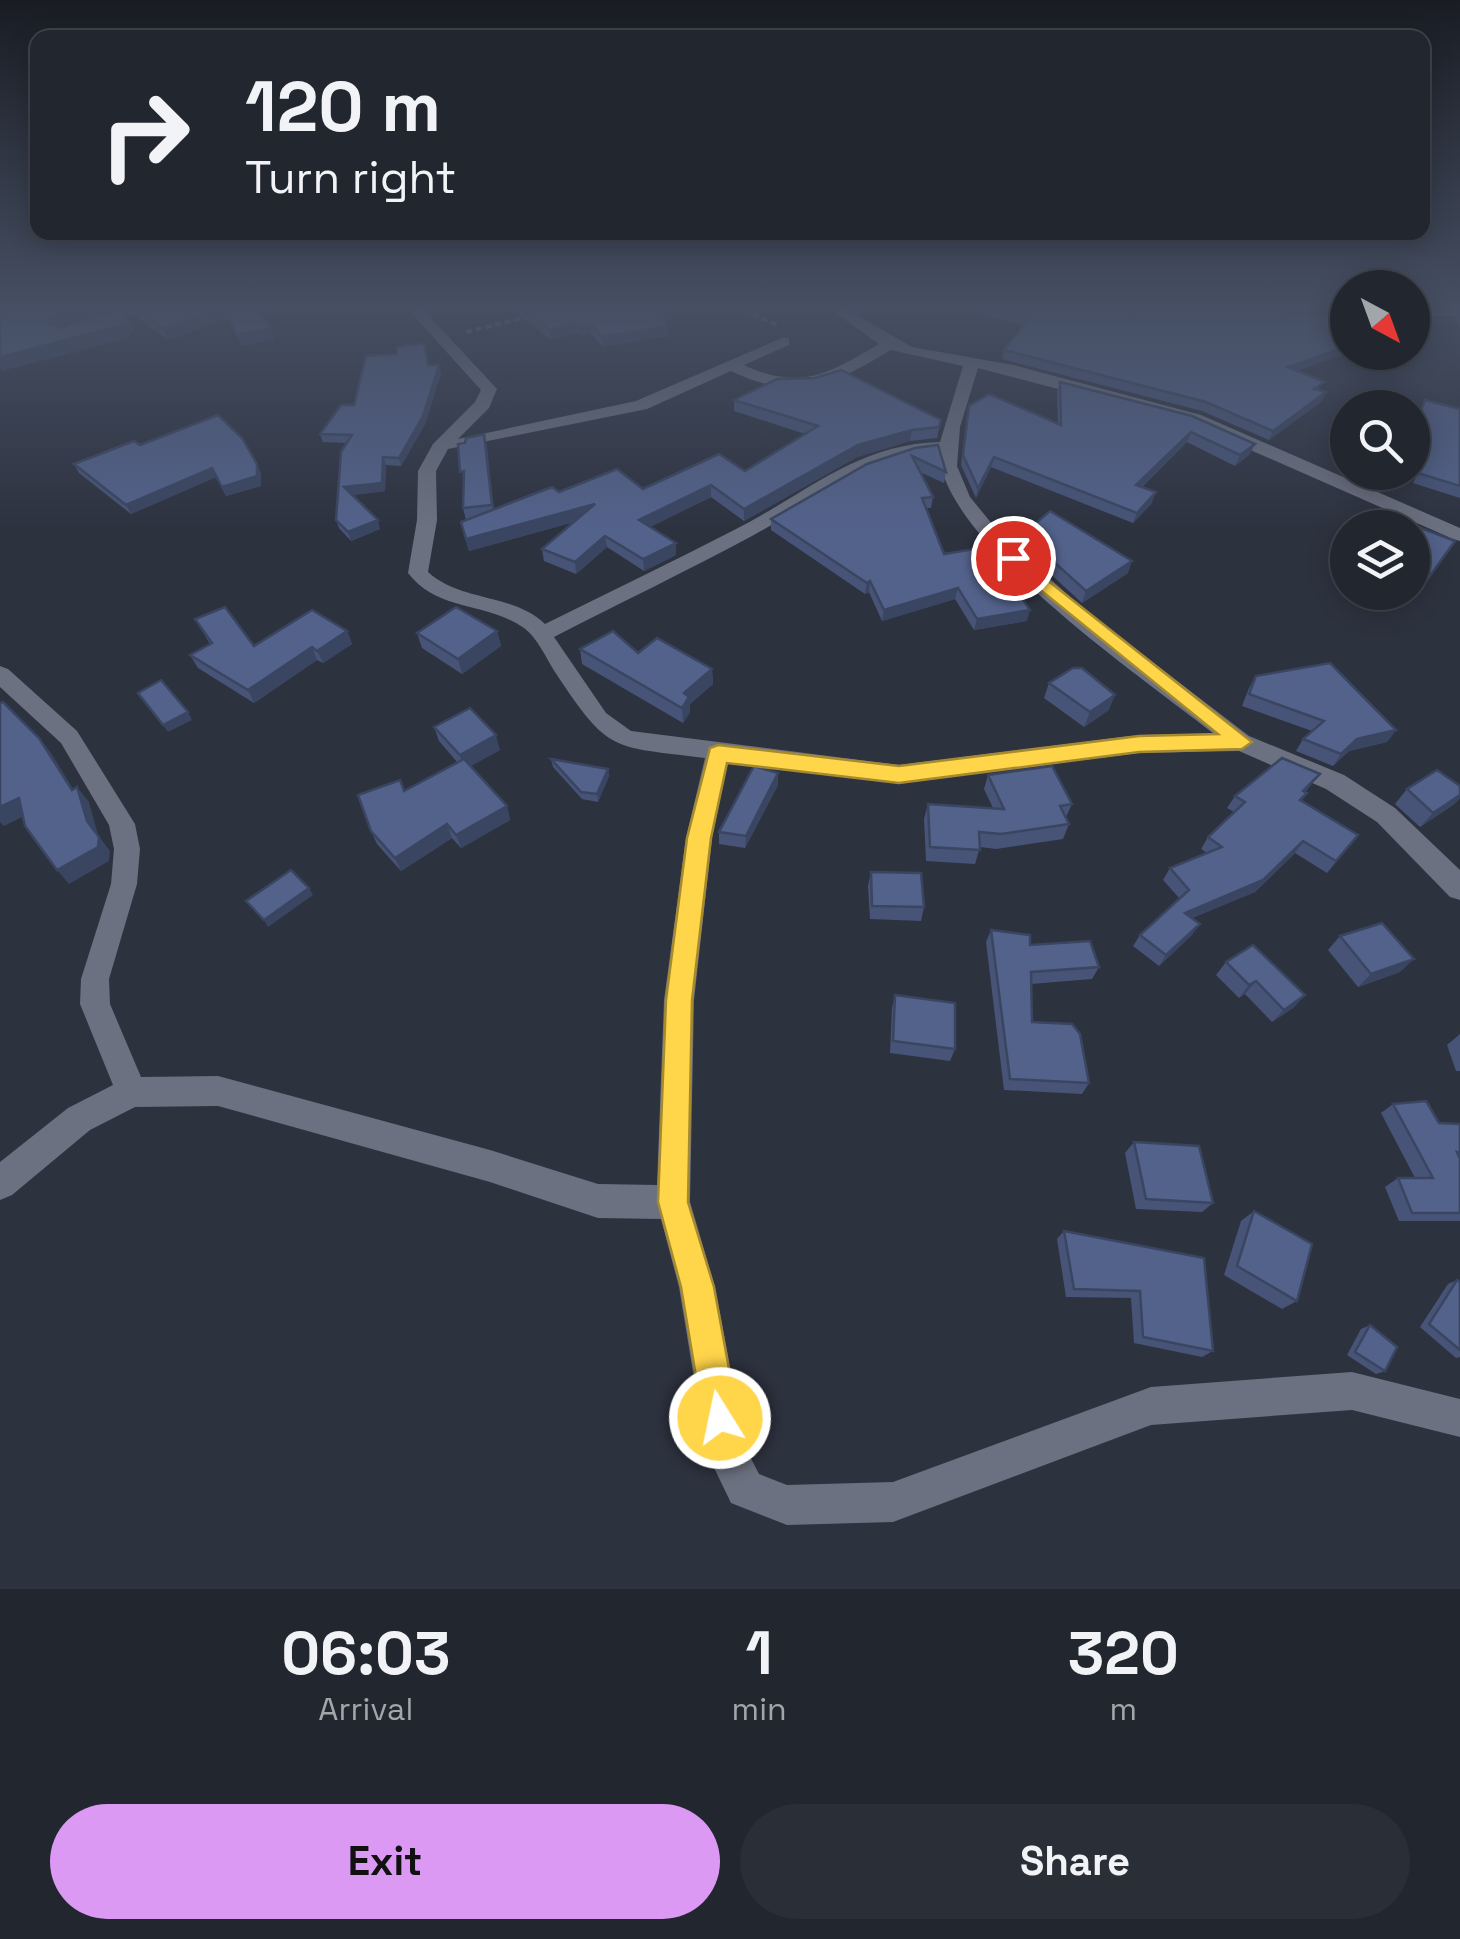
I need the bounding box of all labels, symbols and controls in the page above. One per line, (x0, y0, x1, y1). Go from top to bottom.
text: 120 m (245, 62, 441, 151)
icon: right (80, 70, 210, 200)
text: Turn right (245, 149, 456, 206)
north arrow (1330, 270, 1430, 370)
map controls (1330, 270, 1430, 610)
button: search (1330, 390, 1430, 490)
button: layers (1330, 510, 1430, 610)
pin (971, 516, 1056, 601)
icon: arrive (986, 531, 1041, 586)
position arrow (668, 1366, 772, 1470)
text: 06:03 (281, 1615, 450, 1692)
text: 1 (746, 1615, 773, 1692)
text: 320 (1068, 1615, 1179, 1692)
text: Arrival (318, 1689, 413, 1729)
text: min (732, 1689, 787, 1729)
text: m (1110, 1689, 1137, 1729)
button: Exit (50, 1804, 720, 1919)
button: Share (740, 1804, 1410, 1919)

